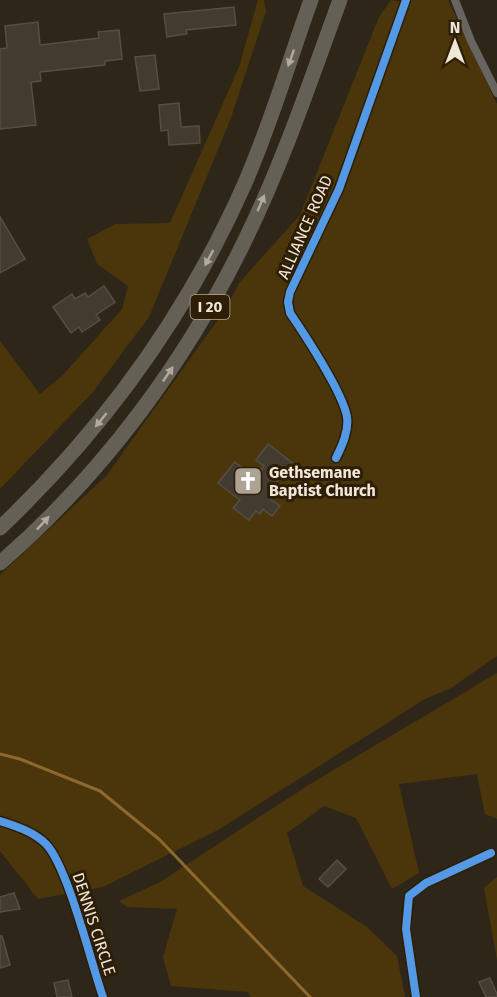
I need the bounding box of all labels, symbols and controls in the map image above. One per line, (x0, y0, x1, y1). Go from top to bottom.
north arrow (425, 12, 485, 72)
text: N (450, 18, 460, 37)
one-way arrow (285, 49, 295, 67)
street label: ALLIANCE ROAD (274, 172, 336, 282)
one-way arrow (257, 194, 267, 212)
one-way arrow (204, 249, 214, 266)
road number: I 20 (190, 295, 230, 319)
one-way arrow (162, 366, 174, 382)
one-way arrow (96, 412, 108, 427)
place label: Gethsemane Baptist Church (269, 463, 376, 500)
church icon: Gethsemane Baptist Church (232, 465, 264, 497)
one-way arrow (36, 516, 49, 531)
street label: DENNIS CIRCLE (68, 870, 120, 978)

